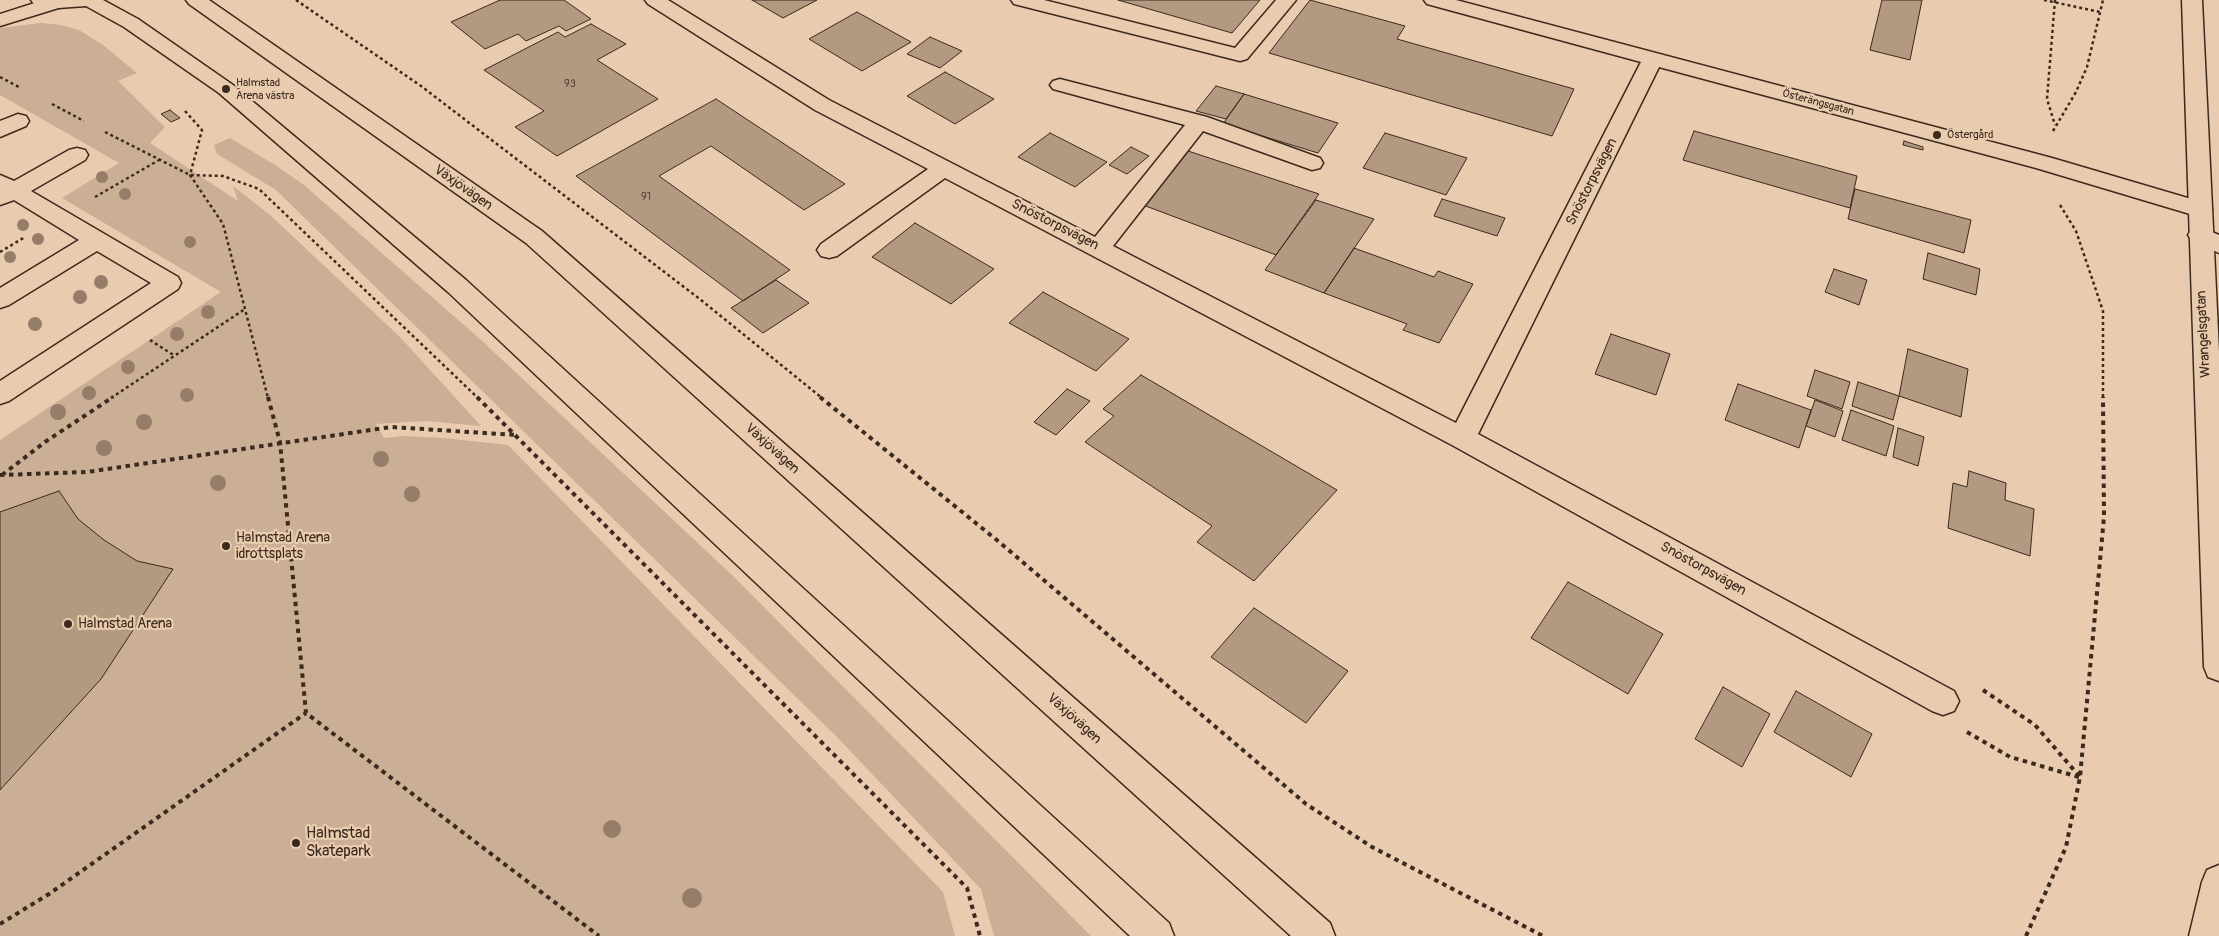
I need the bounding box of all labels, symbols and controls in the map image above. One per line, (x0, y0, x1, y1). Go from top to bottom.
place label: Halmstad Arena västra (236, 76, 294, 102)
house number: 93 (564, 77, 576, 91)
marker: Halmstad Arena västra (220, 83, 232, 95)
street label: Österängsgatan (1781, 87, 1855, 119)
place label: Östergård (1947, 128, 1993, 142)
marker: Östergård (1931, 129, 1943, 141)
street label: Snöstorpsvägen (1563, 136, 1621, 228)
street label: Växjövägen (431, 162, 495, 214)
house number: 91 (641, 190, 651, 204)
street label: Snöstorpsvägen (1009, 196, 1101, 254)
street label: Wrangelsgatan (2193, 290, 2215, 378)
street label: Växjövägen (741, 420, 803, 478)
place label: Halmstad Arena idrottsplats (236, 530, 330, 562)
street label: Snöstorpsvägen (1657, 538, 1749, 600)
marker: Halmstad Arena idrottsplats (220, 540, 232, 552)
place label: Halmstad Arena (78, 616, 172, 632)
marker: Halmstad Arena (62, 618, 74, 630)
street label: Växjövägen (1043, 690, 1105, 748)
place label: Halmstad Skatepark (306, 824, 371, 862)
marker: Halmstad Skatepark (290, 837, 302, 849)

